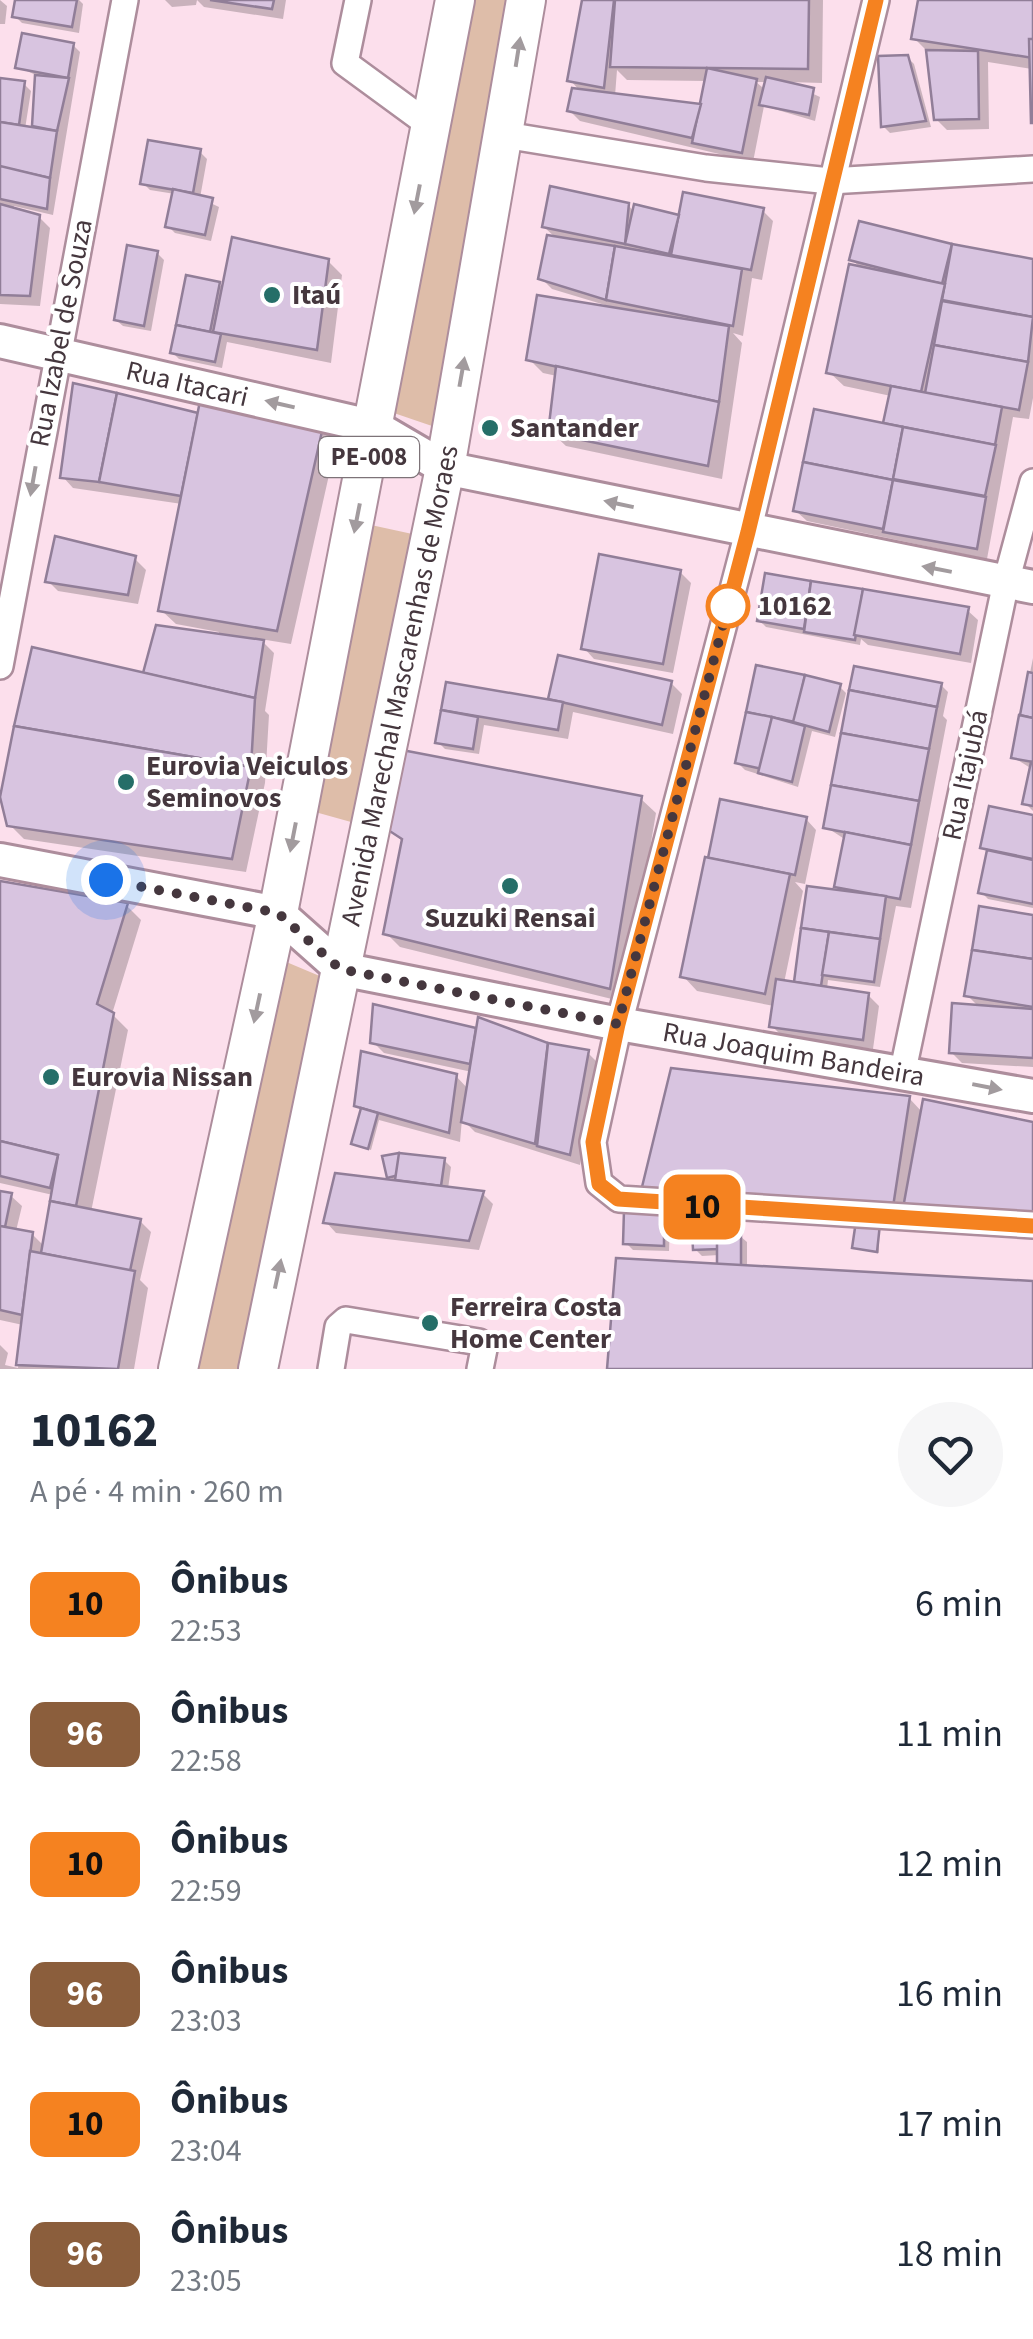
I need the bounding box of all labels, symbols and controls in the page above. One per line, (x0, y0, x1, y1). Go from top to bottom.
one-way arrow (511, 36, 526, 67)
one-way arrow (409, 184, 425, 215)
street label: Rua Izabel de Souza (19, 216, 103, 450)
place label: Itaú (292, 275, 341, 315)
marker: Itaú (261, 284, 283, 306)
street label: Rua Itacari (122, 351, 252, 417)
one-way arrow (455, 356, 470, 387)
one-way arrow (264, 396, 295, 411)
place label: Santander (510, 408, 640, 448)
marker: Santander (479, 417, 501, 439)
road number: PE-008 (319, 437, 419, 477)
street label: Avenida Marechal Mascarenhas de Moraes (331, 442, 469, 929)
one-way arrow (25, 466, 40, 497)
one-way arrow (603, 496, 634, 512)
one-way arrow (349, 503, 365, 534)
one-way arrow (921, 561, 952, 576)
marker: 10162 (707, 585, 749, 627)
place label: 10162 (758, 586, 832, 626)
street label: Rua Itajubá (932, 706, 998, 844)
place label: Eurovia Veiculos Seminovos (146, 746, 348, 818)
marker: Eurovia Veiculos Seminovos (115, 771, 137, 793)
one-way arrow (285, 822, 301, 853)
your location (81, 855, 131, 905)
marker: Suzuki Rensai (499, 875, 521, 897)
place label: Suzuki Rensai (425, 898, 595, 938)
one-way arrow (249, 993, 265, 1024)
street label: Rua Joaquim Bandeira (660, 1012, 928, 1097)
place label: Eurovia Nissan (71, 1057, 253, 1097)
marker: Eurovia Nissan (40, 1066, 62, 1088)
one-way arrow (972, 1080, 1003, 1095)
line badge: 10 (657, 1174, 747, 1240)
text: 10 (684, 1182, 720, 1232)
one-way arrow (270, 1258, 286, 1289)
place label: Ferreira Costa Home Center (450, 1287, 622, 1359)
marker: Ferreira Costa Home Center (419, 1312, 441, 1334)
text: 10162 (30, 1397, 158, 1465)
button: heart (898, 1402, 1003, 1507)
text: A pé · 4 min · 260 m (30, 1469, 284, 1515)
text: Ônibus (170, 1554, 288, 1608)
text: 6 min (915, 1577, 1003, 1631)
text: 10 (67, 1579, 103, 1629)
text: 22:53 (170, 1608, 242, 1654)
text: Ônibus (170, 1684, 288, 1738)
text: 11 min (896, 1707, 1003, 1761)
text: 96 (67, 1709, 103, 1759)
text: 22:58 (170, 1738, 242, 1784)
text: Ônibus (170, 1814, 288, 1868)
text: 12 min (896, 1837, 1003, 1891)
text: 10 (67, 1839, 103, 1889)
text: 22:59 (170, 1868, 242, 1914)
text: Ônibus (170, 1944, 288, 1998)
text: 16 min (896, 1967, 1003, 2021)
text: 96 (67, 1969, 103, 2019)
text: 23:03 (170, 1998, 242, 2044)
text: Ônibus (170, 2074, 288, 2128)
text: 17 min (896, 2097, 1003, 2151)
text: 10 (67, 2099, 103, 2149)
text: 23:04 (170, 2128, 242, 2174)
text: Ônibus (170, 2204, 288, 2258)
text: 18 min (896, 2227, 1003, 2281)
text: 96 (67, 2229, 103, 2279)
text: 23:05 (170, 2258, 242, 2304)

